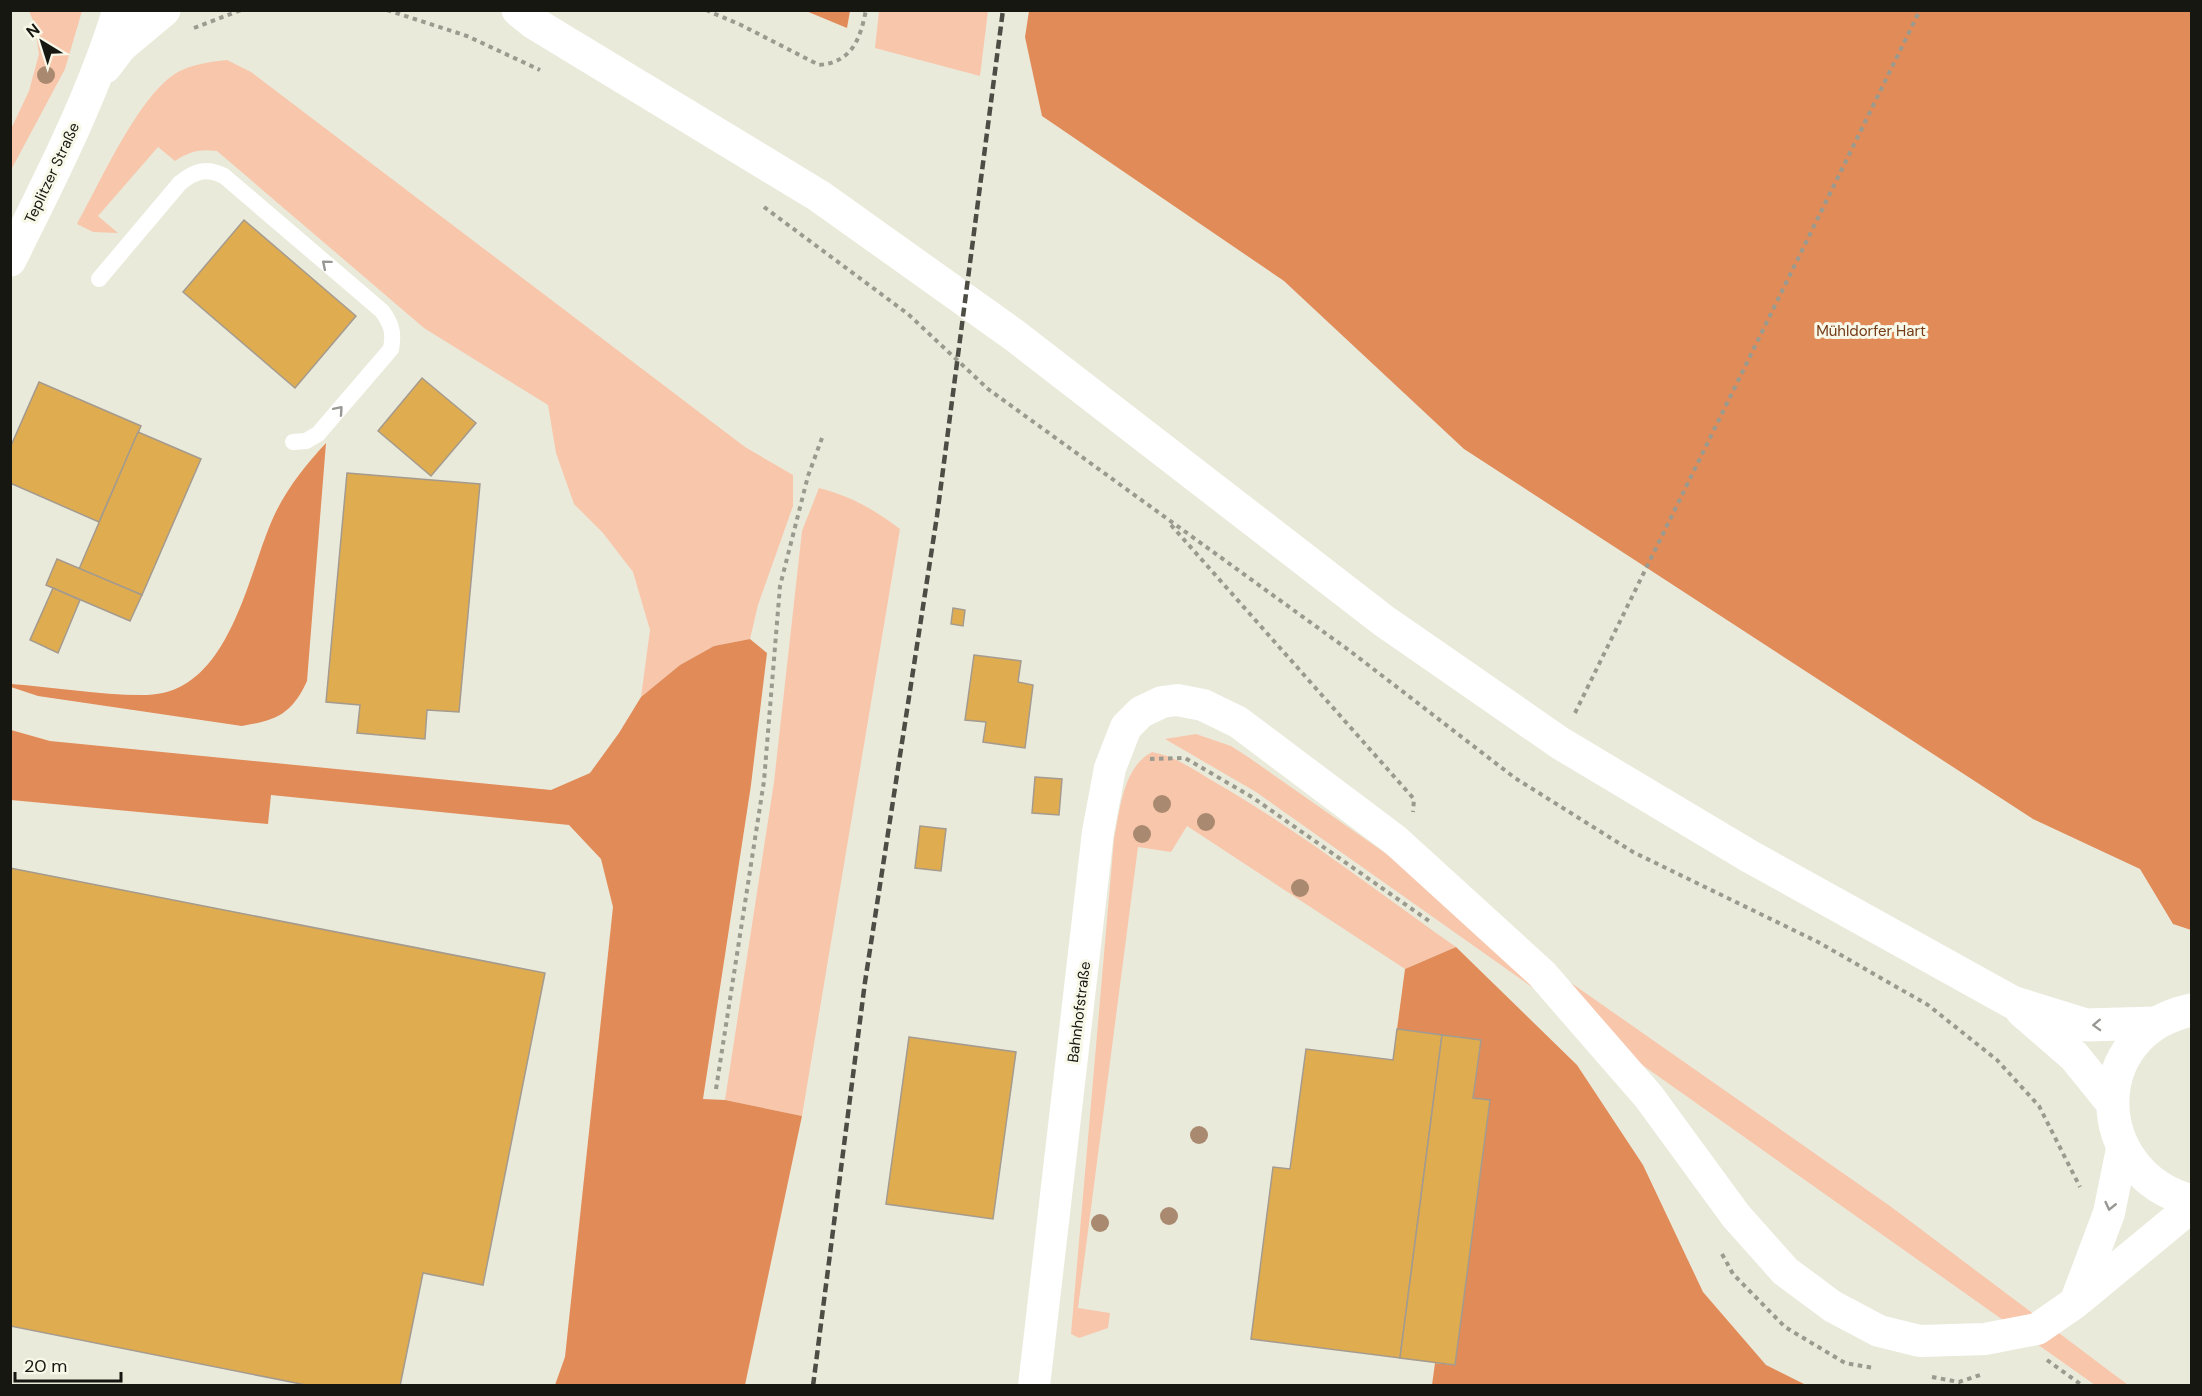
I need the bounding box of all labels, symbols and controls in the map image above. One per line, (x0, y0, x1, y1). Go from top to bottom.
north arrow (12, 12, 72, 72)
text: N (22, 19, 44, 42)
street label: Teplitzer Straße (20, 119, 84, 227)
one-way arrow (322, 260, 333, 271)
park label: Mühldorfer Hart (1816, 321, 1926, 341)
one-way arrow (332, 406, 343, 417)
street label: Bahnhofstraße (1063, 960, 1095, 1064)
one-way arrow (2093, 1019, 2102, 1031)
one-way arrow (2104, 1201, 2117, 1211)
scale bar (15, 1345, 122, 1383)
text: 20 m (24, 1354, 67, 1378)

